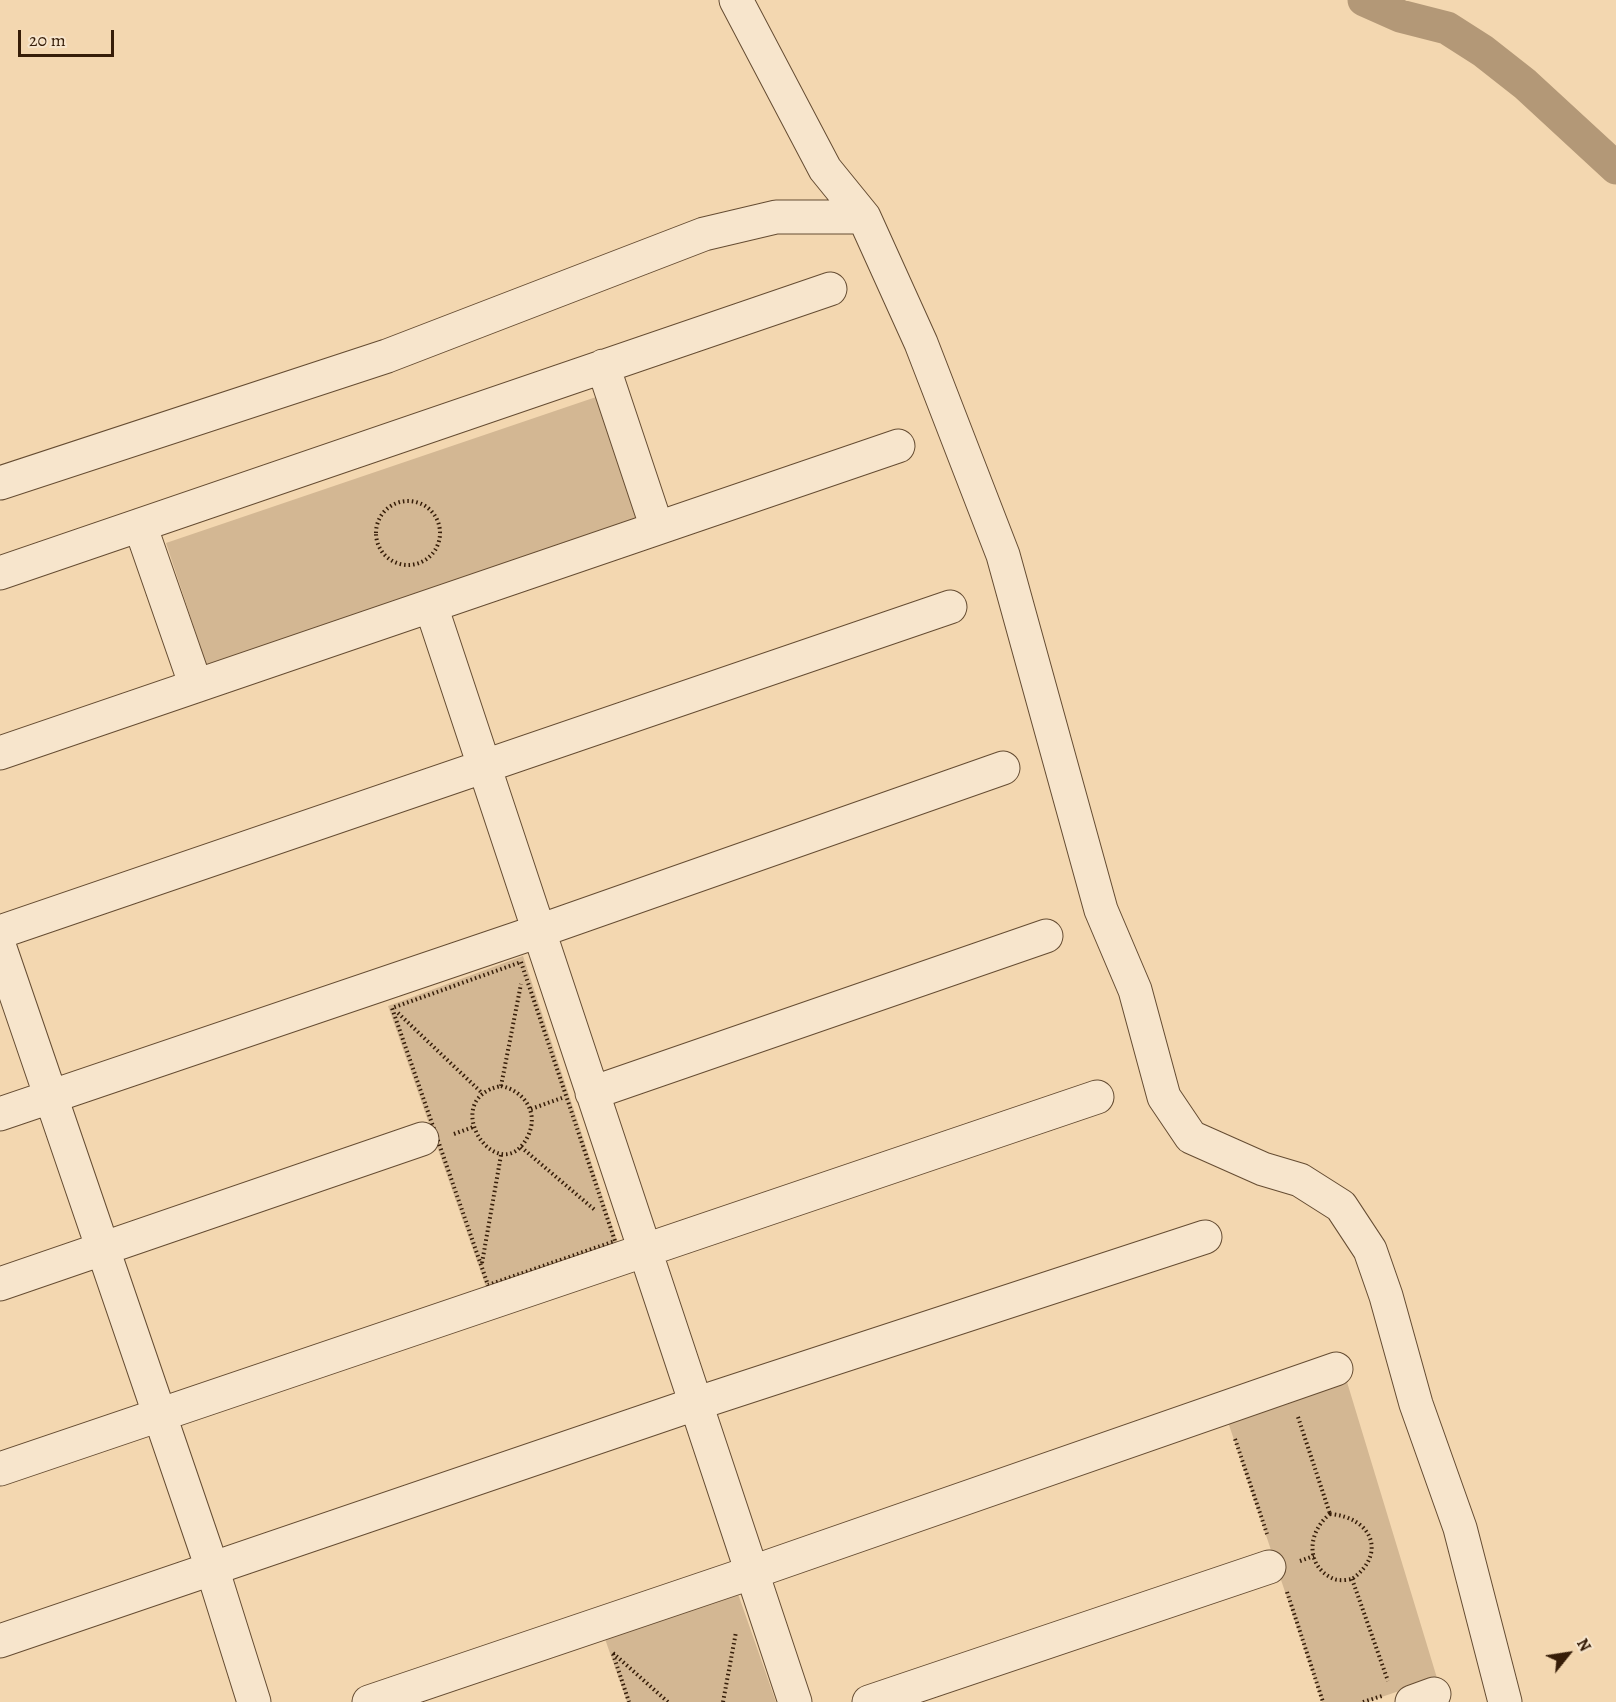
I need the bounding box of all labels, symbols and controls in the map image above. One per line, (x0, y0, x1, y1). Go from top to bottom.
scale bar (21, 18, 117, 56)
text: 20 m (29, 28, 66, 52)
north arrow (1538, 1624, 1598, 1684)
text: N (1571, 1634, 1596, 1656)

